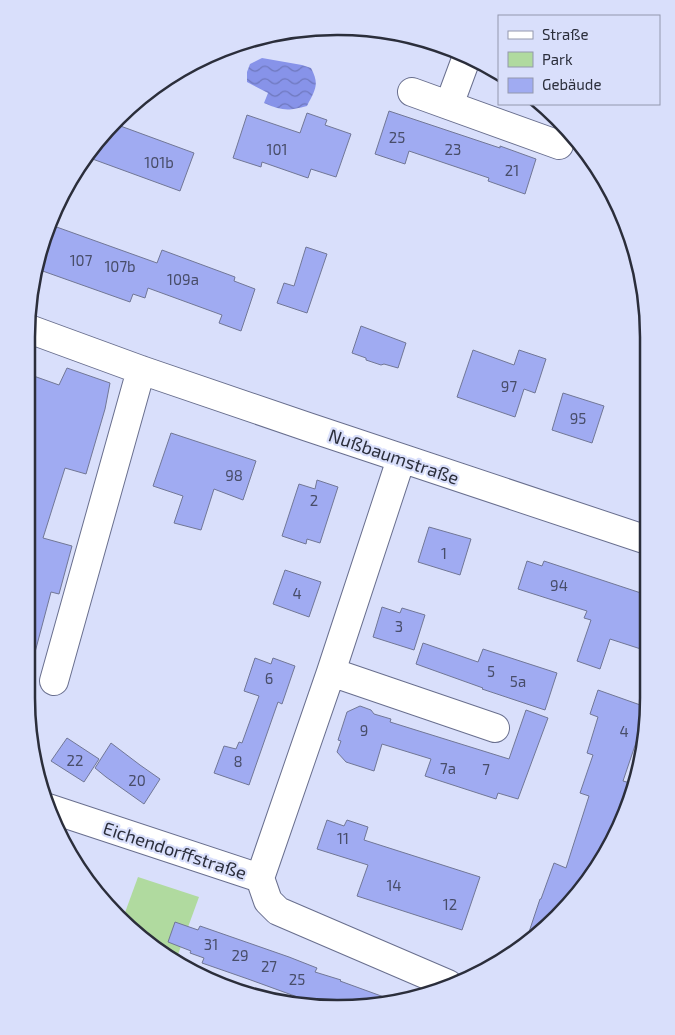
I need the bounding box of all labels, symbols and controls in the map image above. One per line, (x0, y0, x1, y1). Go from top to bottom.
legend (498, 15, 660, 105)
text: Straße (542, 25, 588, 43)
text: Park (542, 50, 573, 68)
text: Gebäude (542, 75, 601, 93)
house number: 25 (389, 128, 405, 146)
house number: 101 (267, 140, 288, 158)
house number: 23 (445, 140, 461, 158)
house number: 101b (144, 153, 174, 171)
house number: 21 (505, 161, 519, 179)
house number: 107 (70, 251, 93, 269)
house number: 107b (104, 257, 136, 275)
house number: 109a (167, 270, 199, 288)
house number: 97 (501, 377, 517, 395)
house number: 95 (570, 409, 586, 427)
street label: Nußbaumstraße (326, 423, 462, 489)
house number: 98 (225, 466, 243, 484)
house number: 2 (310, 491, 318, 509)
house number: 1 (441, 544, 447, 562)
house number: 94 (550, 576, 568, 594)
house number: 4 (292, 584, 302, 602)
house number: 3 (395, 617, 403, 635)
house number: 5 (487, 662, 495, 680)
house number: 6 (265, 669, 273, 687)
house number: 5a (510, 672, 526, 690)
house number: 9 (360, 721, 368, 739)
house number: 4 (619, 722, 629, 740)
house number: 22 (67, 751, 83, 769)
house number: 8 (233, 752, 243, 770)
house number: 7a (440, 759, 456, 777)
house number: 7 (482, 760, 490, 778)
house number: 20 (128, 771, 146, 789)
street label: Eichendorffstraße (101, 816, 249, 884)
house number: 11 (337, 829, 349, 847)
house number: 14 (386, 876, 402, 894)
house number: 12 (443, 895, 457, 913)
house number: 31 (204, 935, 218, 953)
house number: 29 (231, 946, 249, 964)
house number: 27 (261, 957, 277, 975)
house number: 25 (289, 970, 305, 988)

